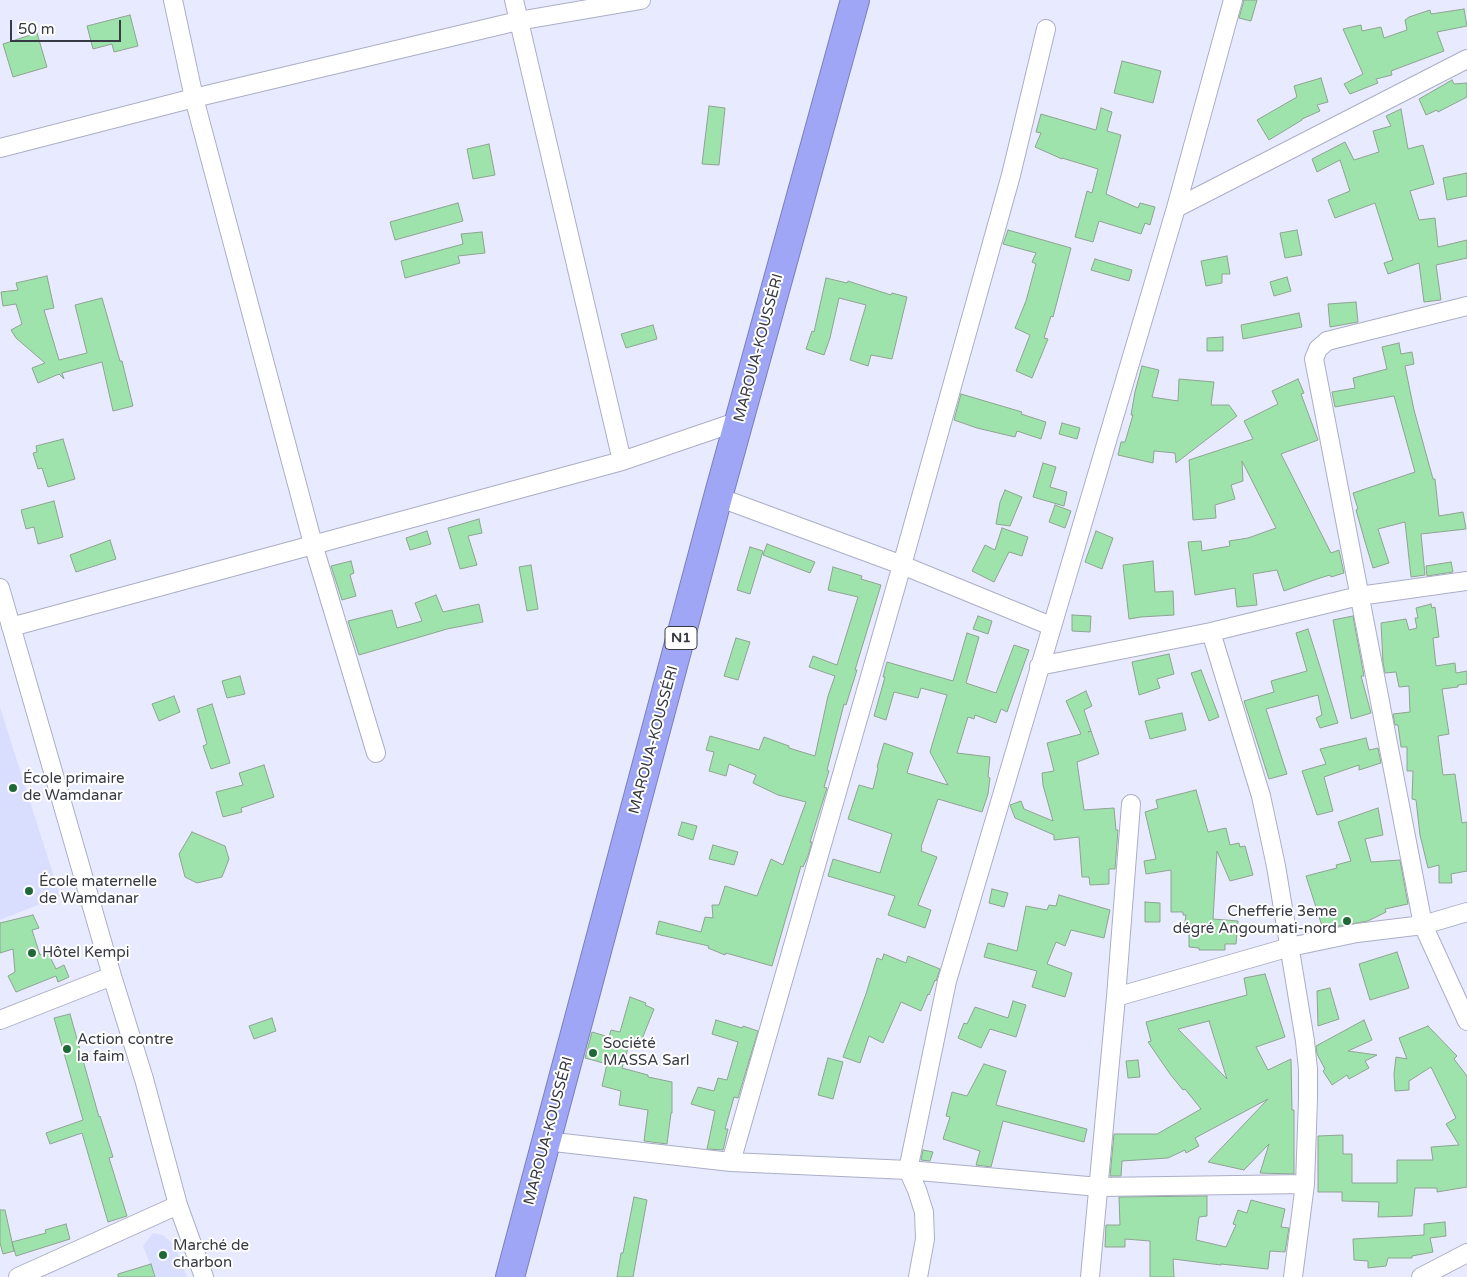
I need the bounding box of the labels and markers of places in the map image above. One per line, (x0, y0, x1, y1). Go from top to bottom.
place label: École primaire de Wamdanar (23, 770, 124, 805)
marker: École primaire de Wamdanar (7, 782, 19, 794)
place label: École maternelle de Wamdanar (39, 873, 157, 908)
marker: École maternelle de Wamdanar (23, 885, 35, 897)
place label: Chefferie 3eme dégré Angoumati-nord (1173, 903, 1337, 938)
marker: Chefferie 3eme dégré Angoumati-nord (1341, 915, 1353, 927)
place label: Hôtel Kempi (42, 944, 129, 962)
marker: Hôtel Kempi (26, 947, 38, 959)
place label: Action contre la faim (77, 1031, 173, 1066)
place label: Société MASSA Sarl (603, 1035, 689, 1070)
marker: Action contre la faim (61, 1043, 73, 1055)
marker: Société MASSA Sarl (587, 1047, 599, 1059)
place label: Marché de charbon (173, 1237, 249, 1272)
marker: Marché de charbon (157, 1249, 169, 1261)

